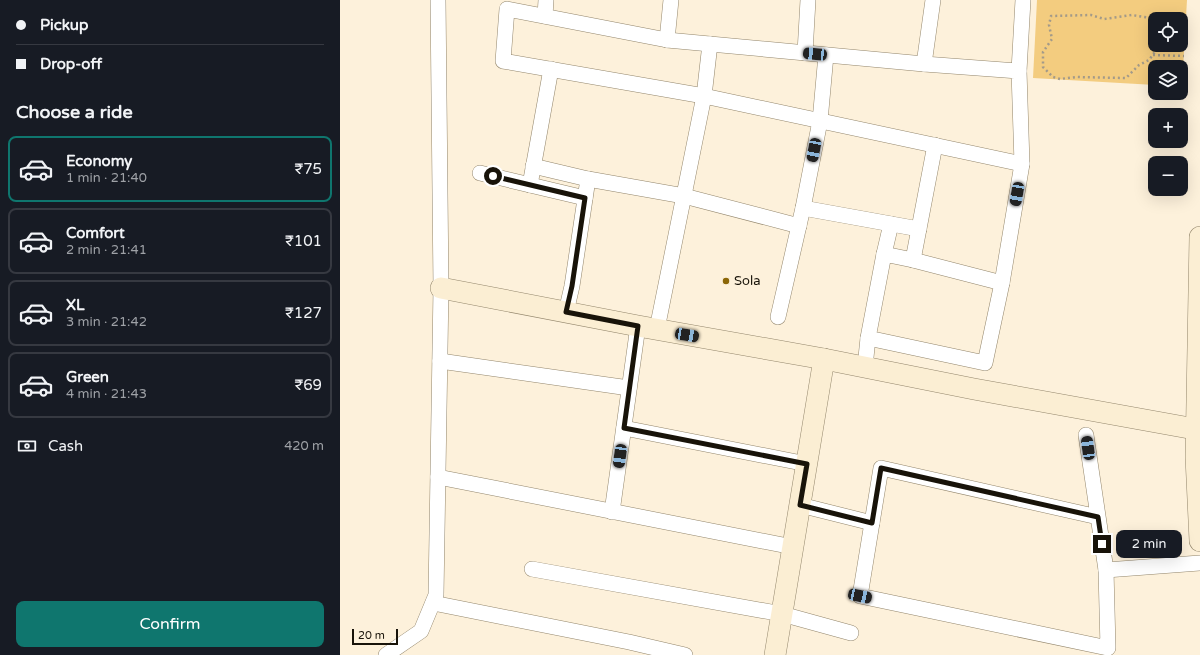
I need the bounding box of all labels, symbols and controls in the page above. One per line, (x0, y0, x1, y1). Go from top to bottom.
map controls (1148, 12, 1188, 196)
button: locate (1148, 12, 1188, 52)
text: Pickup (40, 16, 88, 34)
car (803, 47, 827, 61)
text: Drop-off (40, 55, 102, 73)
button: layers (1148, 60, 1188, 100)
text: Choose a ride (16, 101, 133, 123)
button: + (1148, 108, 1188, 148)
car (806, 137, 822, 163)
icon: car (18, 151, 54, 187)
text: Economy (66, 152, 132, 170)
button: − (1148, 156, 1188, 196)
text: ₹75 (294, 160, 322, 178)
route start (484, 167, 502, 185)
text: 1 min · 21:40 (66, 170, 147, 186)
car (1009, 181, 1025, 207)
icon: car (18, 223, 54, 259)
text: Comfort (66, 224, 125, 242)
text: ₹101 (285, 232, 322, 250)
text: 2 min · 21:41 (66, 242, 147, 258)
place label: Sola (734, 273, 760, 289)
marker: Sola (721, 276, 731, 286)
icon: car (18, 295, 54, 331)
text: XL (66, 296, 85, 314)
text: ₹127 (285, 304, 322, 322)
text: 3 min · 21:42 (66, 314, 147, 330)
car (674, 327, 700, 343)
icon: car (18, 367, 54, 403)
text: Green (66, 368, 109, 386)
text: ₹69 (294, 376, 322, 394)
text: 4 min · 21:43 (66, 386, 147, 402)
icon: cash (16, 435, 38, 457)
car (1080, 435, 1096, 461)
text: Cash (48, 437, 83, 455)
text: 420 m (284, 438, 324, 454)
car (612, 443, 628, 469)
callout: 2 min (1116, 530, 1182, 558)
route end (1093, 535, 1111, 553)
text: 2 min (1132, 536, 1166, 552)
car (847, 588, 873, 604)
button: Confirm (16, 601, 324, 647)
scale bar (352, 627, 398, 646)
text: 20 m (358, 629, 385, 642)

